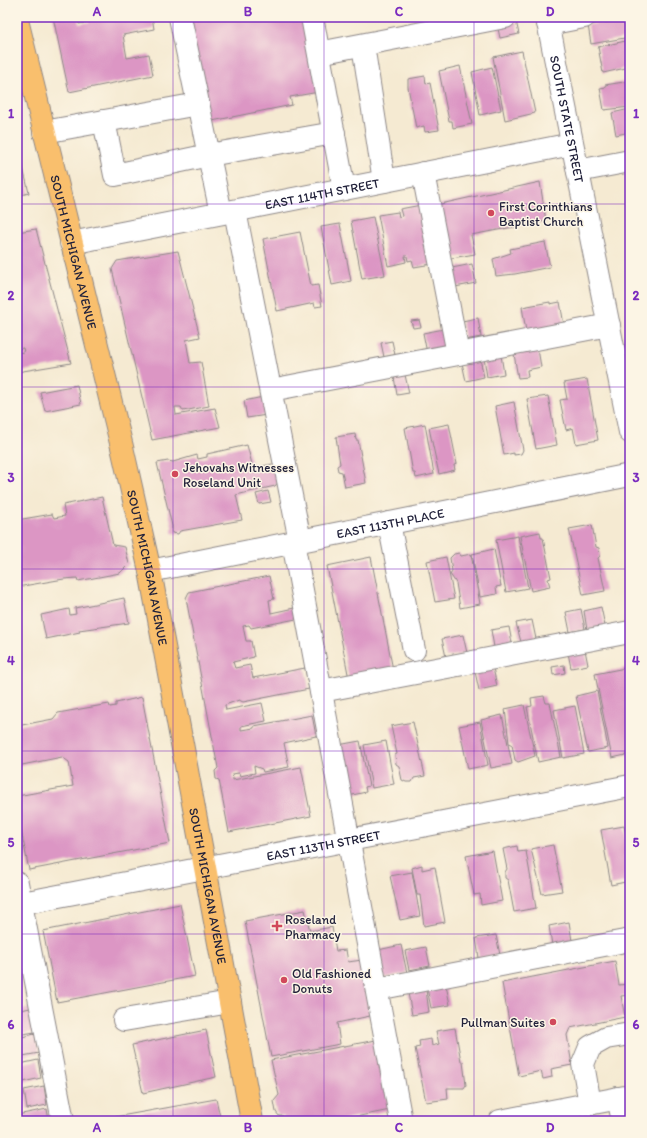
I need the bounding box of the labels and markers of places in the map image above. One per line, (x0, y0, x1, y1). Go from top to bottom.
place label: First Corinthians Baptist Church (499, 199, 593, 229)
marker: First Corinthians Baptist Church (486, 208, 496, 218)
place label: Jehovahs Witnesses Roseland Unit (183, 460, 294, 490)
marker: Jehovahs Witnesses Roseland Unit (170, 469, 180, 479)
place label: Roseland Pharmacy (285, 912, 341, 942)
marker: Roseland Pharmacy (272, 921, 282, 931)
place label: Old Fashioned Donuts (292, 966, 371, 996)
marker: Old Fashioned Donuts (279, 975, 289, 985)
place label: Pullman Suites (461, 1015, 545, 1030)
marker: Pullman Suites (548, 1017, 558, 1027)

